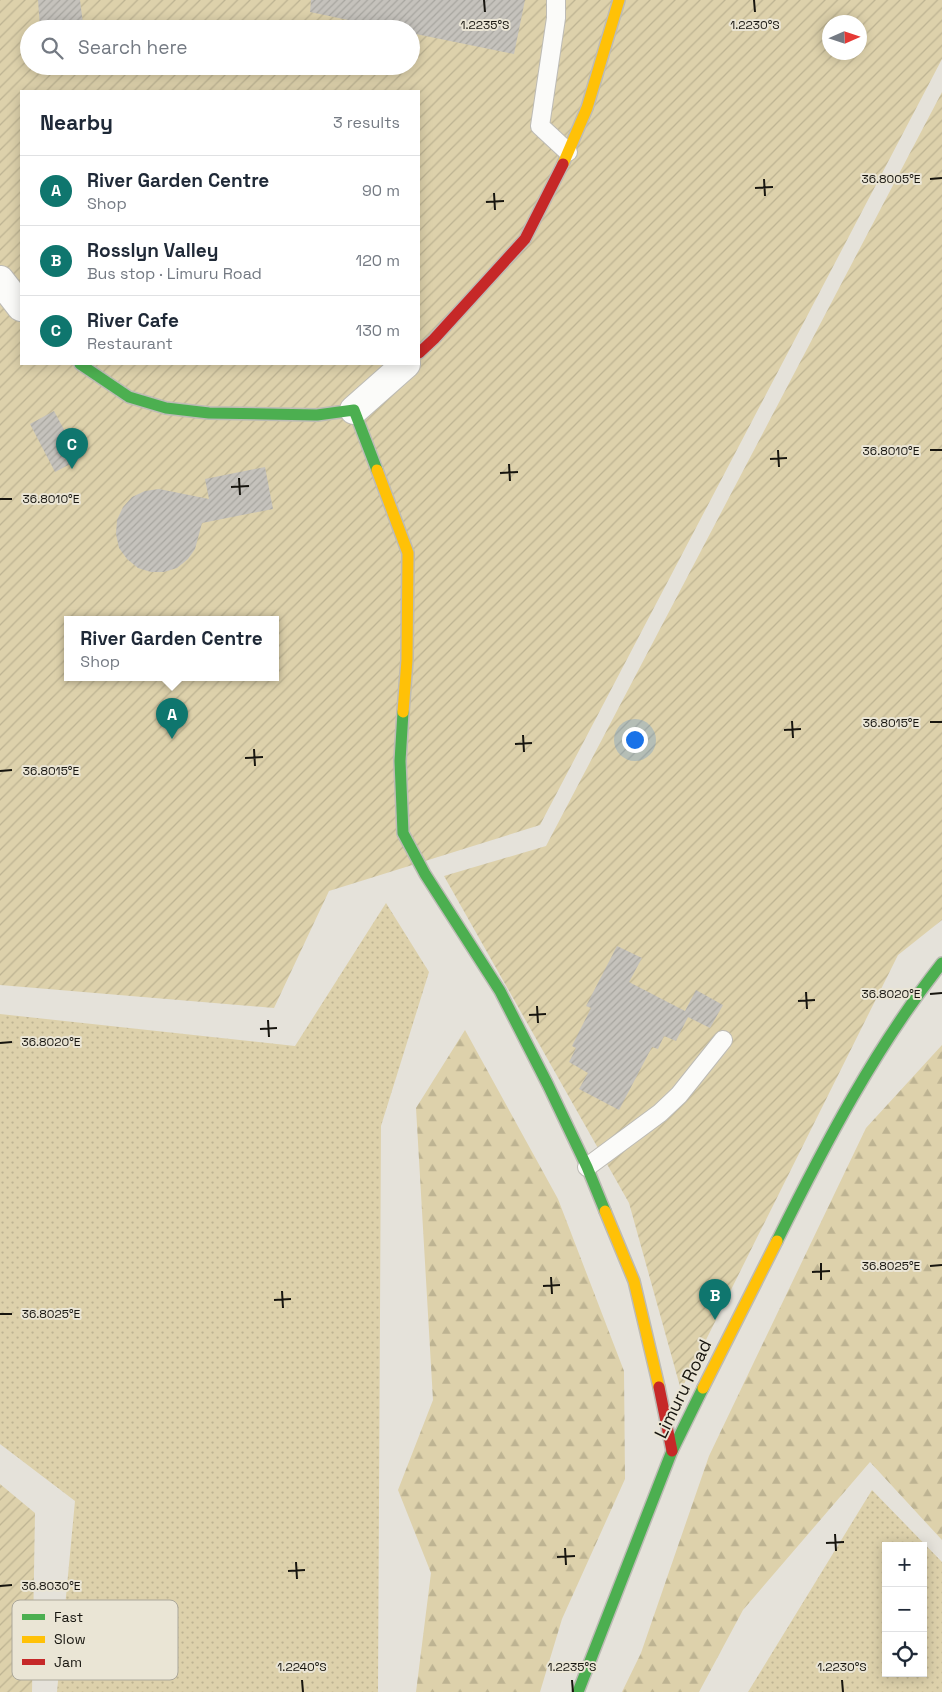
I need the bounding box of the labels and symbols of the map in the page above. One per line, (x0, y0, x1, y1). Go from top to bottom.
north arrow (822, 15, 867, 60)
text: 1.2235°S (461, 17, 509, 33)
text: 1.2230°S (730, 17, 780, 33)
text: 36.8005°E (862, 171, 921, 187)
pin: C (56, 428, 88, 469)
text: 36.8010°E (863, 443, 920, 459)
text: 36.8010°E (23, 491, 80, 507)
pin: A (156, 698, 188, 739)
text: 36.8015°E (863, 715, 919, 731)
your location (622, 727, 648, 753)
text: 36.8015°E (23, 763, 79, 779)
text: 36.8020°E (861, 986, 921, 1002)
text: 36.8020°E (21, 1034, 81, 1050)
text: 36.8025°E (862, 1258, 921, 1274)
pin: B (699, 1279, 731, 1320)
text: 36.8025°E (22, 1306, 81, 1322)
street label: Limuru Road (649, 1336, 716, 1442)
text: 36.8030°E (21, 1578, 81, 1594)
legend (12, 1600, 178, 1680)
text: Fast (54, 1608, 83, 1626)
text: Slow (54, 1630, 86, 1648)
text: Jam (54, 1653, 82, 1671)
text: 1.2240°S (277, 1659, 327, 1675)
text: 1.2235°S (548, 1659, 596, 1675)
text: 1.2230°S (817, 1659, 867, 1675)

